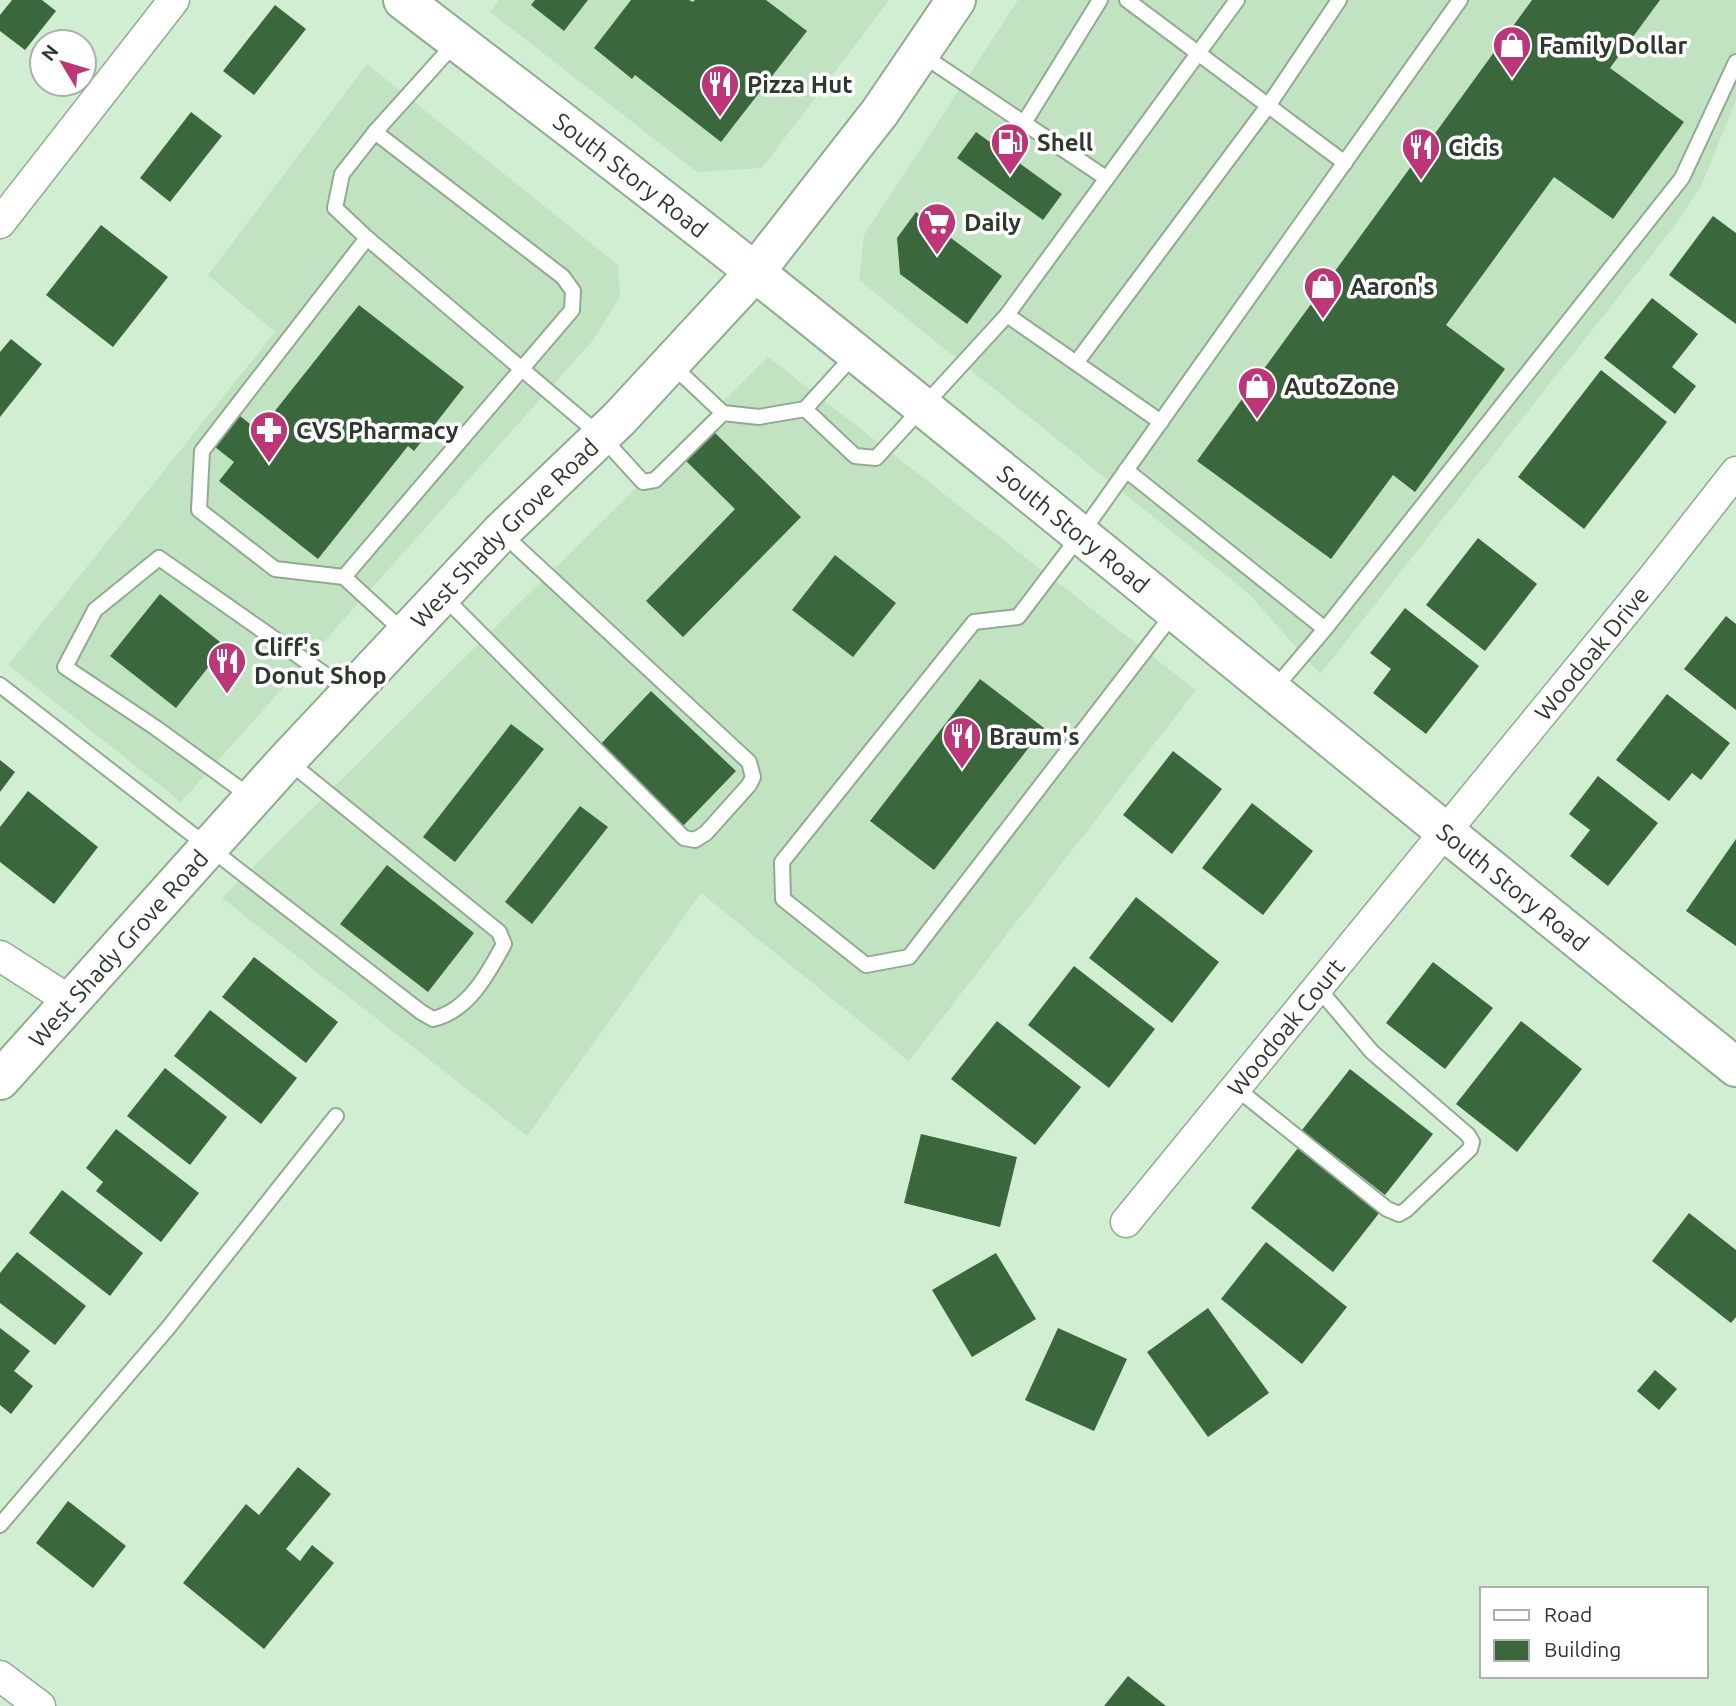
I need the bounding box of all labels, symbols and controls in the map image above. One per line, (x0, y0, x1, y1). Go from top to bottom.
shop icon: Family Dollar (1491, 24, 1533, 79)
north arrow (28, 28, 98, 98)
place label: Family Dollar (1539, 32, 1688, 59)
text: N (37, 40, 63, 65)
restaurant icon: Pizza Hut (699, 63, 741, 118)
place label: Pizza Hut (747, 71, 853, 98)
street label: South Story Road (548, 107, 713, 243)
fuel station icon: Shell (989, 121, 1031, 176)
restaurant icon: Cicis (1400, 126, 1442, 181)
place label: Shell (1037, 129, 1093, 156)
place label: Cicis (1448, 134, 1500, 161)
supermarket icon: Daily (916, 201, 958, 256)
place label: Daily (964, 209, 1021, 236)
shop icon: Aaron's (1302, 265, 1344, 320)
place label: Aaron's (1350, 273, 1435, 300)
shop icon: AutoZone (1236, 365, 1278, 420)
place label: AutoZone (1284, 373, 1396, 400)
pharmacy icon: CVS Pharmacy (248, 409, 290, 464)
place label: CVS Pharmacy (296, 417, 459, 444)
street label: West Shady Grove Road (405, 433, 603, 633)
street label: South Story Road (992, 459, 1155, 598)
street label: Woodoak Drive (1529, 581, 1654, 725)
place label: Cliff's Donut Shop (254, 634, 387, 689)
restaurant icon: Cliff's Donut Shop (206, 640, 248, 695)
restaurant icon: Braum's (941, 715, 983, 770)
place label: Braum's (989, 723, 1080, 750)
street label: South Story Road (1432, 817, 1594, 956)
street label: West Shady Grove Road (23, 844, 213, 1052)
street label: Woodoak Court (1222, 953, 1350, 1101)
legend (1480, 1587, 1708, 1678)
text: Road (1544, 1602, 1592, 1626)
text: Building (1544, 1637, 1621, 1661)

